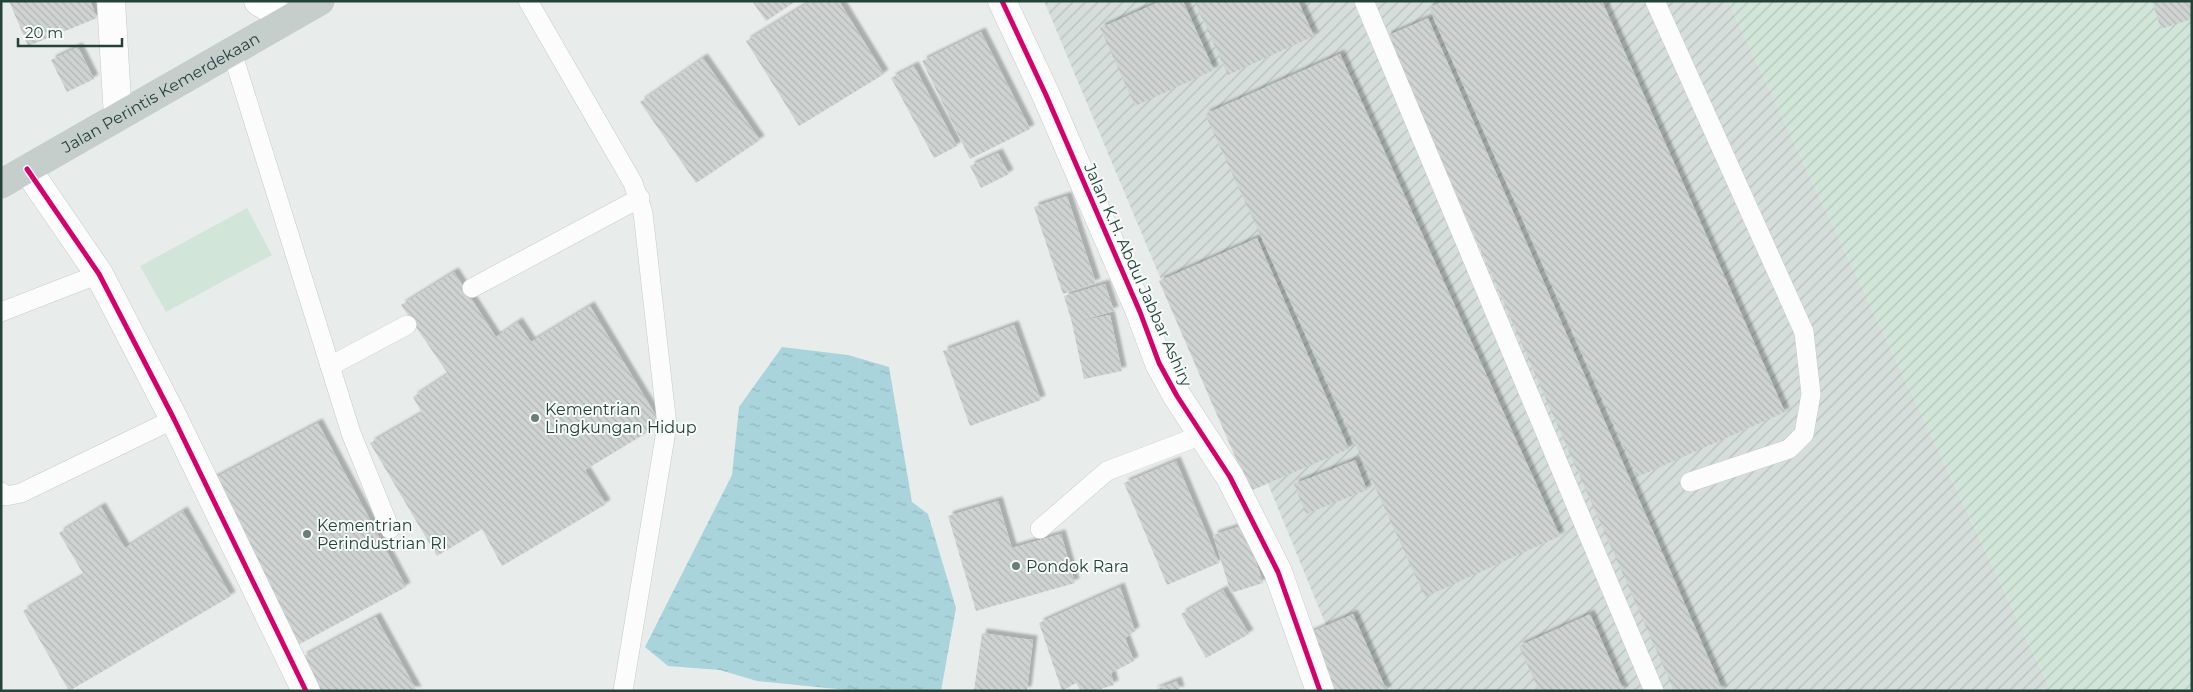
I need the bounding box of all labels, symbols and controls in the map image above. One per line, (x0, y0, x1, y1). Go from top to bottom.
scale bar (18, 15, 121, 47)
text: 20 m (25, 23, 63, 42)
street label: Jalan Perintis Kemerdekaan (58, 28, 263, 157)
street label: Jalan K.H. Abdul Jabbar Ashiry (1080, 159, 1196, 390)
place label: Kementrian Lingkungan Hidup (545, 400, 697, 437)
marker: Kementrian Lingkungan Hidup (529, 412, 541, 424)
place label: Kementrian Perindustrian RI (317, 516, 447, 553)
marker: Kementrian Perindustrian RI (301, 528, 313, 540)
place label: Pondok Rara (1026, 557, 1129, 576)
marker: Pondok Rara (1010, 560, 1022, 572)

